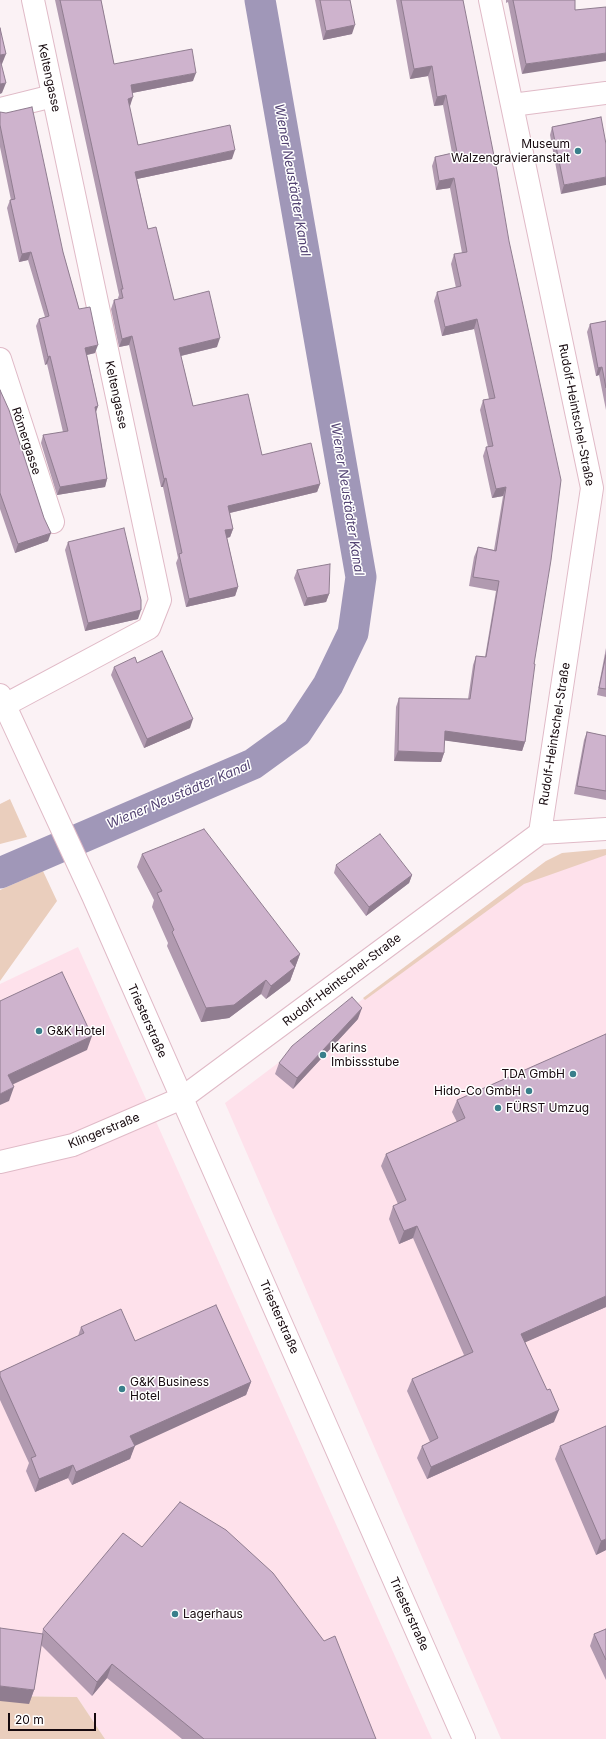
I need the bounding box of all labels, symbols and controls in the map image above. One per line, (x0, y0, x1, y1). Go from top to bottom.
street label: Keltengasse (35, 43, 63, 113)
water label: Wiener Neustädter Kanal (271, 102, 313, 258)
place label: Museum Walzengravieranstalt (451, 137, 570, 165)
marker: Museum Walzengravieranstalt (573, 146, 583, 156)
street label: Rudolf-Heintschel-Straße (555, 343, 597, 487)
street label: Keltengasse (102, 360, 130, 430)
street label: Römergasse (8, 405, 44, 477)
water label: Wiener Neustädter Kanal (327, 421, 367, 577)
street label: Rudolf-Heintschel-Straße (537, 661, 573, 807)
water label: Wiener Neustädter Kanal (105, 758, 253, 832)
street label: Rudolf-Heintschel-Straße (280, 931, 404, 1029)
street label: Triesterstraße (124, 982, 170, 1060)
place label: G&K Hotel (47, 1024, 105, 1038)
marker: G&K Hotel (34, 1026, 44, 1036)
place label: Karins Imbissstube (331, 1041, 399, 1069)
marker: Karins Imbissstube (318, 1050, 328, 1060)
place label: TDA GmbH (502, 1067, 565, 1081)
marker: TDA GmbH (568, 1069, 578, 1079)
place label: Hido-Co GmbH (434, 1084, 521, 1098)
marker: Hido-Co GmbH (524, 1086, 534, 1096)
place label: FÜRST Umzug (506, 1101, 589, 1115)
marker: FÜRST Umzug (493, 1103, 503, 1113)
street label: Klingerstraße (66, 1110, 142, 1152)
street label: Triesterstraße (256, 1278, 302, 1356)
place label: G&K Business Hotel (130, 1375, 209, 1403)
marker: G&K Business Hotel (117, 1384, 127, 1394)
street label: Triesterstraße (386, 1575, 432, 1653)
place label: Lagerhaus (183, 1607, 243, 1621)
marker: Lagerhaus (170, 1609, 180, 1619)
scale bar (10, 1705, 98, 1731)
text: 20 m (15, 1712, 44, 1727)

